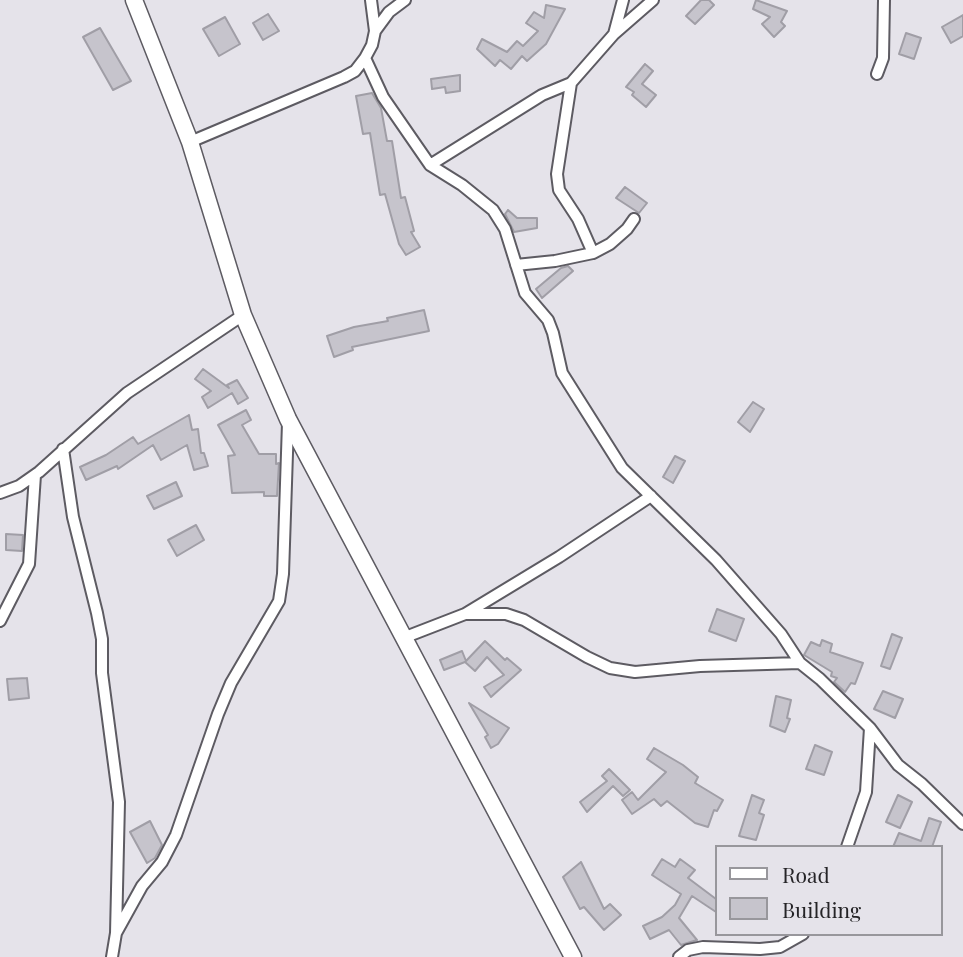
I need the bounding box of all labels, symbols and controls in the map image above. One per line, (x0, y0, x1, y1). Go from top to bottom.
legend (715, 845, 942, 936)
text: Road (782, 860, 830, 888)
text: Building (782, 895, 861, 923)

